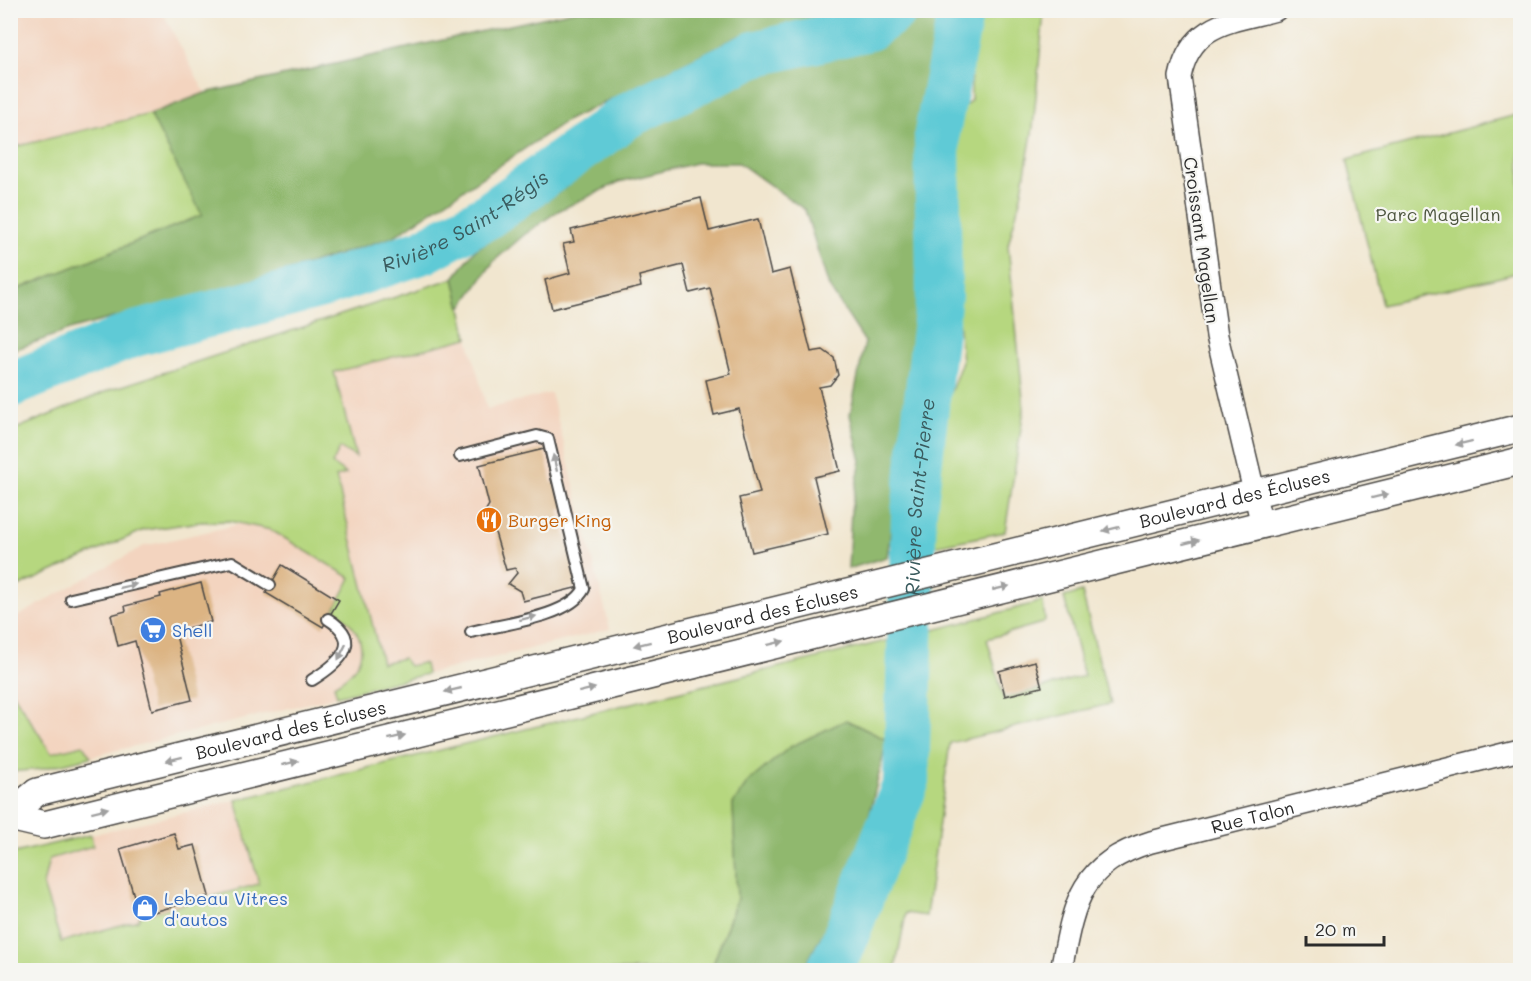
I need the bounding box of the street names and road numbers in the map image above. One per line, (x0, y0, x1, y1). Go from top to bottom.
street label: Croissant Magellan (1178, 155, 1226, 325)
street label: Boulevard des Écluses (1137, 463, 1332, 533)
street label: Boulevard des Écluses (665, 579, 860, 649)
street label: Boulevard des Écluses (193, 695, 388, 765)
street label: Rue Talon (1208, 795, 1296, 839)

